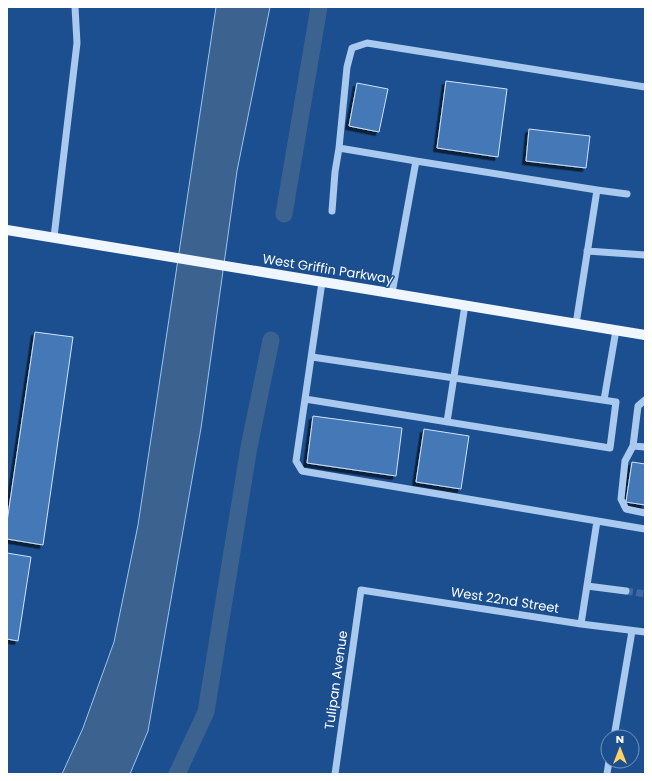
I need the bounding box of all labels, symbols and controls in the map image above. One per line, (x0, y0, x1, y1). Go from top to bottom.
street label: West Griffin Parkway (261, 249, 395, 289)
street label: West 22nd Street (450, 582, 561, 618)
street label: Tulipan Avenue (320, 629, 352, 731)
north arrow (600, 729, 640, 769)
text: N (616, 731, 624, 747)

